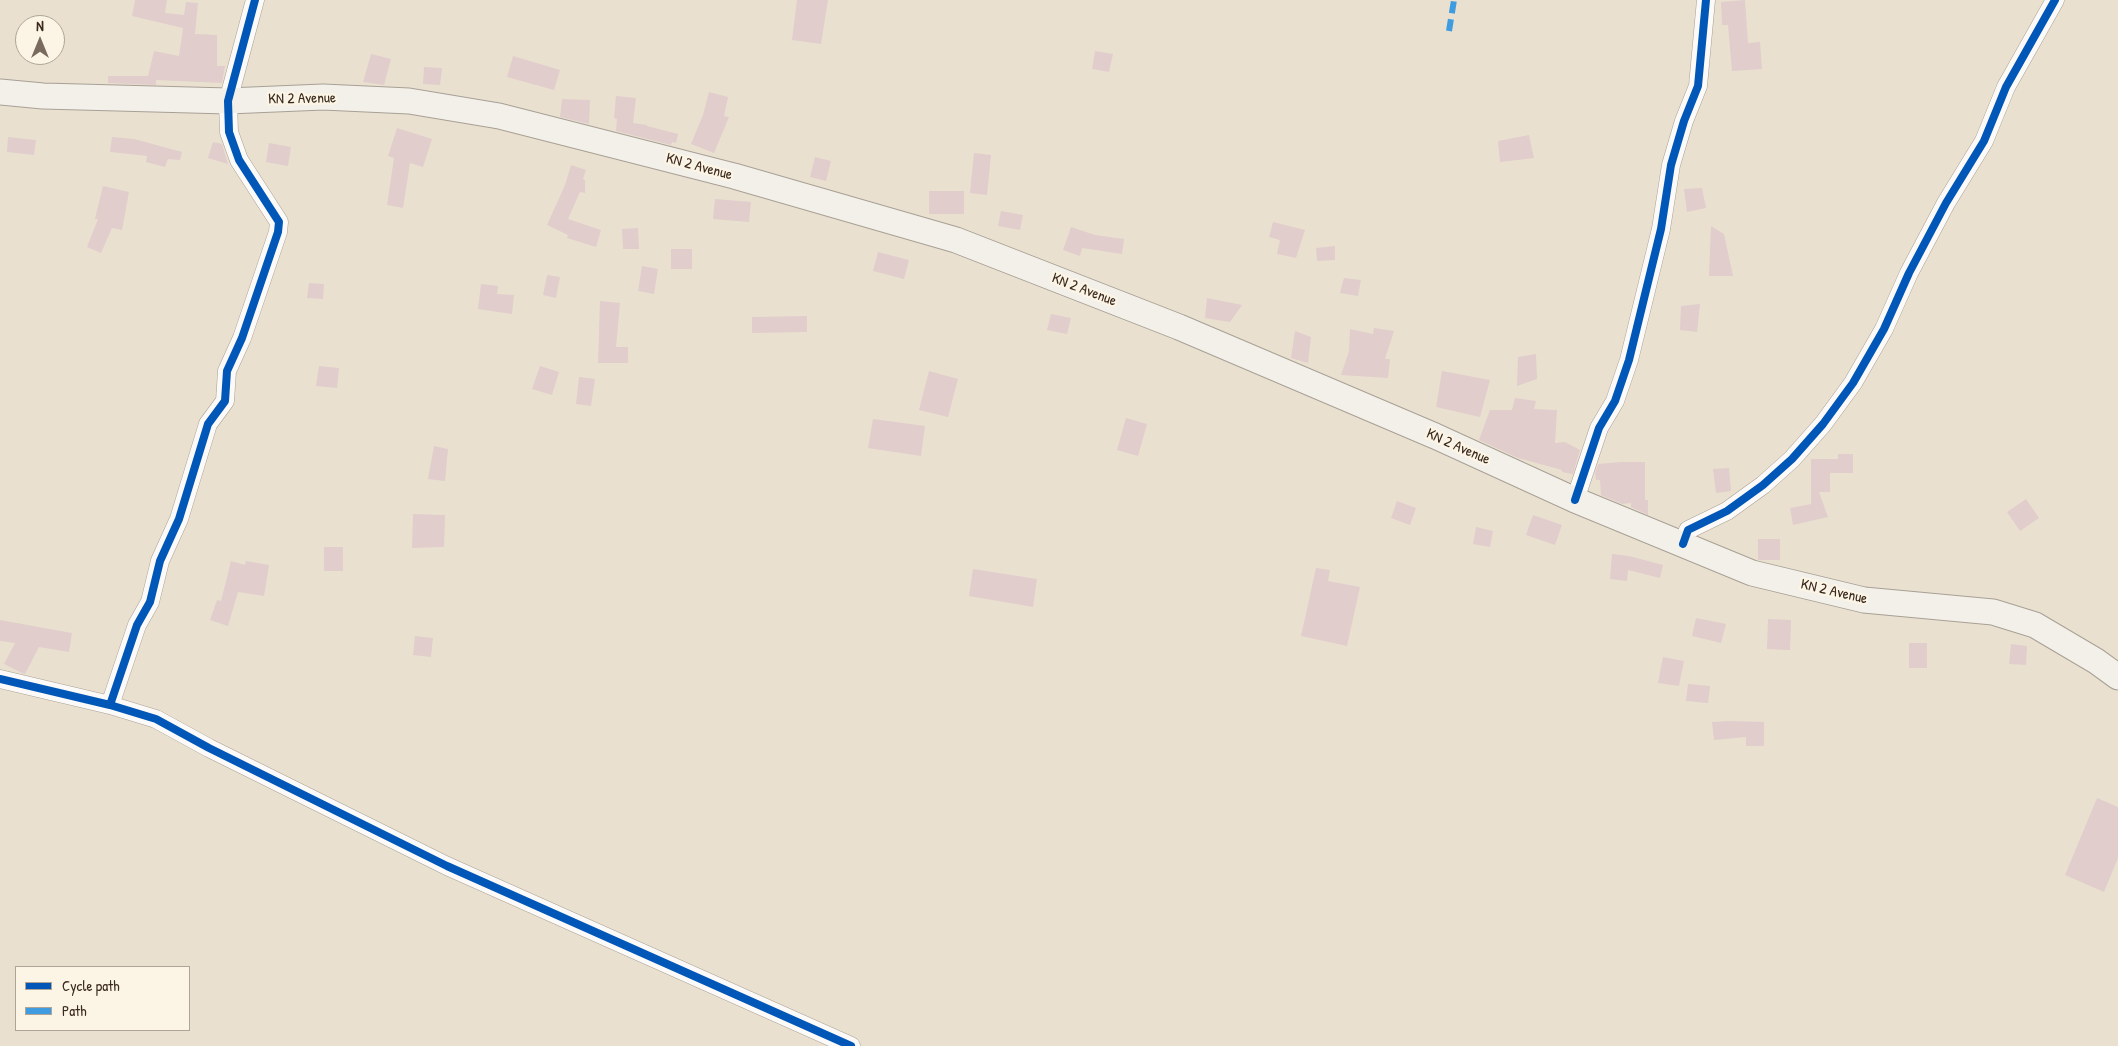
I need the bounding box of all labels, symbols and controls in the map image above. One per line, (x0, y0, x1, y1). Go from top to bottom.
north arrow (15, 15, 65, 65)
text: N (36, 16, 44, 35)
street label: KN 2 Avenue (268, 89, 336, 109)
street label: KN 2 Avenue (664, 150, 734, 184)
street label: KN 2 Avenue (1049, 269, 1119, 311)
street label: KN 2 Avenue (1423, 425, 1493, 469)
street label: KN 2 Avenue (1799, 576, 1869, 608)
legend (15, 966, 190, 1031)
text: Cycle path (62, 975, 120, 996)
text: Path (62, 1000, 87, 1021)

